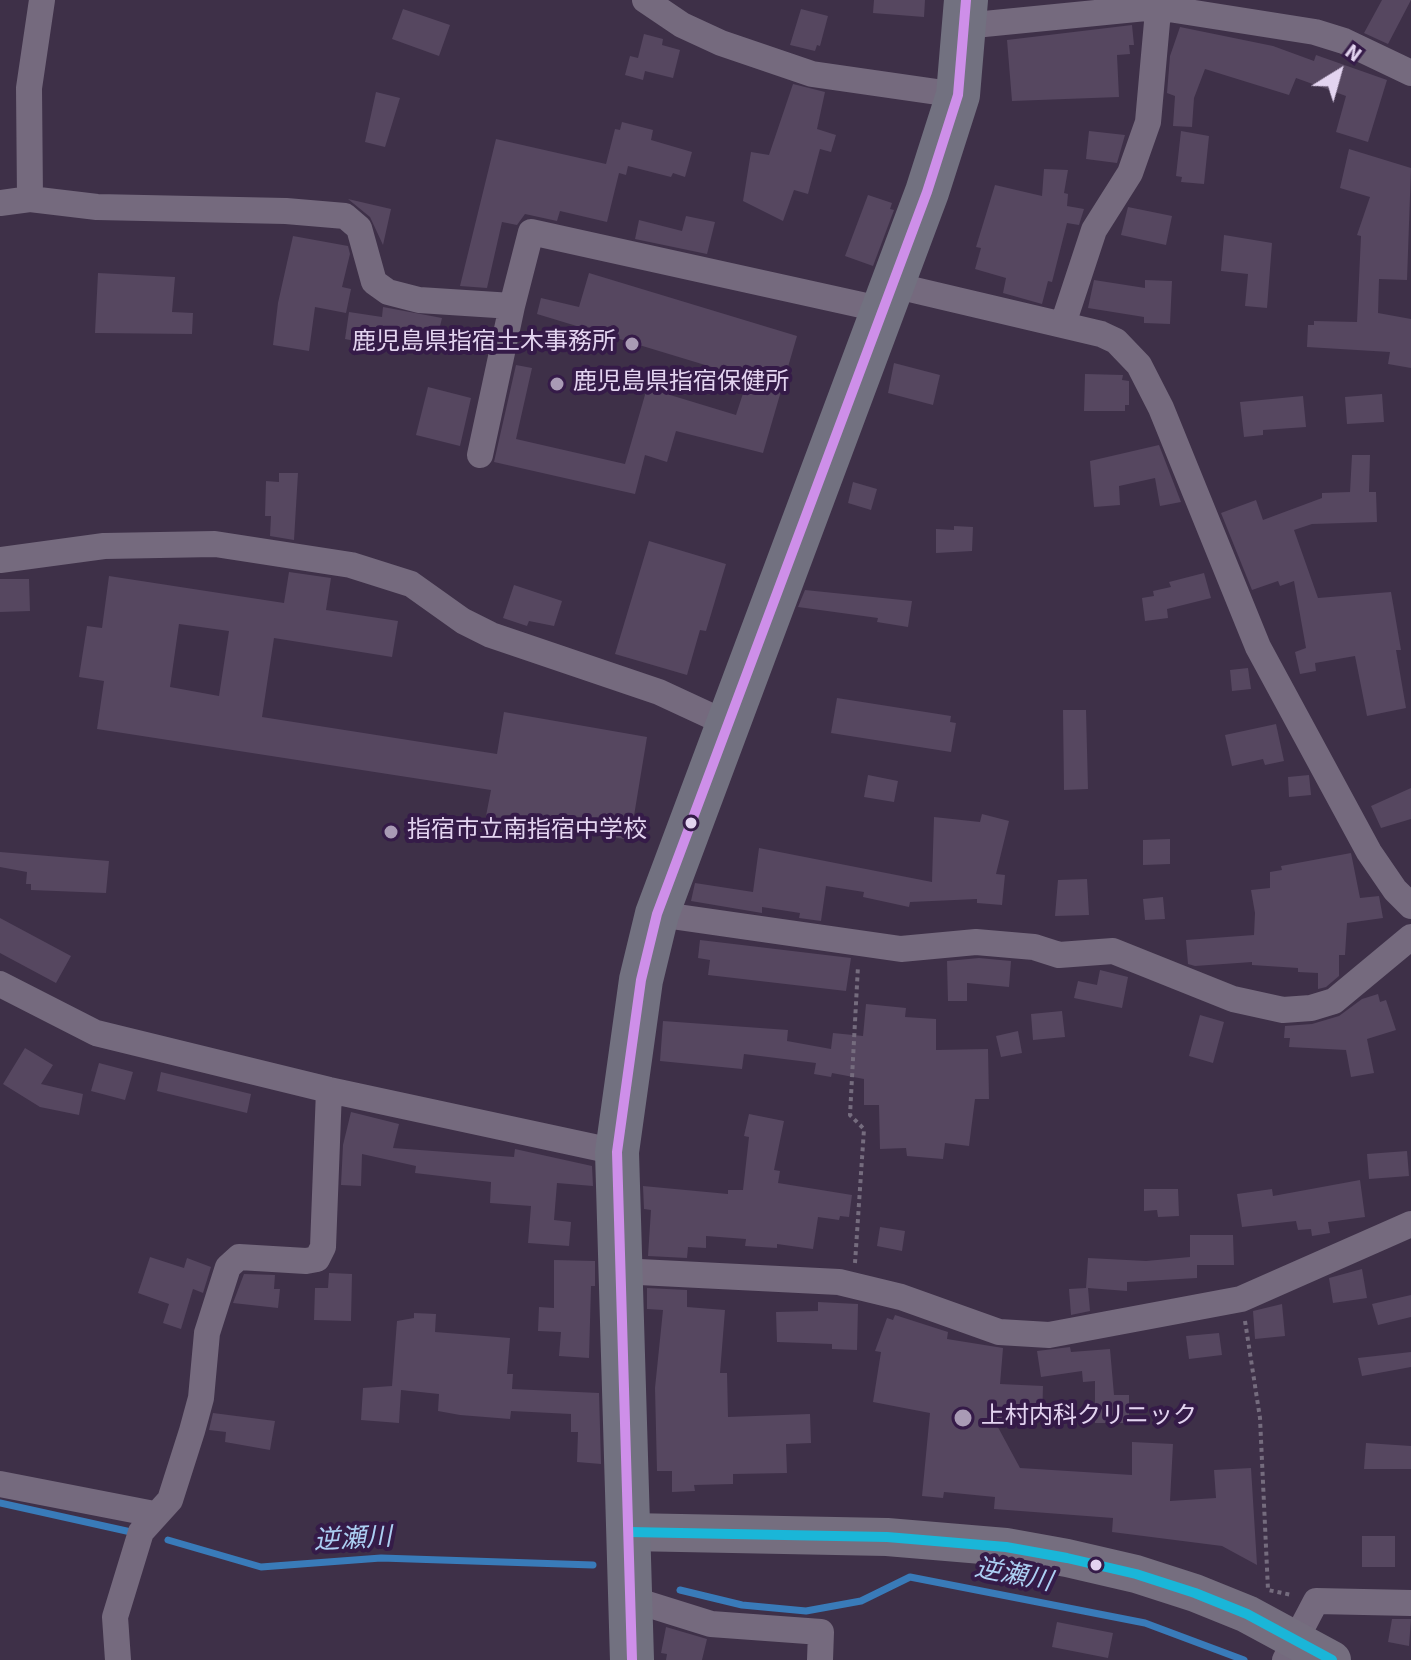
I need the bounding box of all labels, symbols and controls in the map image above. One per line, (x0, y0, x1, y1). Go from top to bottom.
north arrow (1299, 32, 1379, 112)
text: N (1338, 36, 1369, 70)
place label: 鹿児島県指宿土木事務所 (352, 330, 616, 358)
marker: 鹿児島県指宿土木事務所 (623, 335, 641, 353)
place label: 鹿児島県指宿保健所 (573, 370, 789, 398)
marker: 鹿児島県指宿保健所 (548, 375, 566, 393)
unlabelled marker (683, 815, 699, 831)
place label: 指宿市立南指宿中学校 (407, 818, 647, 846)
marker: 指宿市立南指宿中学校 (382, 823, 400, 841)
place label: 上村内科クリニック (981, 1404, 1197, 1432)
marker: 上村内科クリニック (952, 1407, 974, 1429)
water label: 逆瀬川 (313, 1523, 393, 1559)
water label: 逆瀬川 (972, 1554, 1054, 1600)
unlabelled marker (1088, 1557, 1104, 1573)

